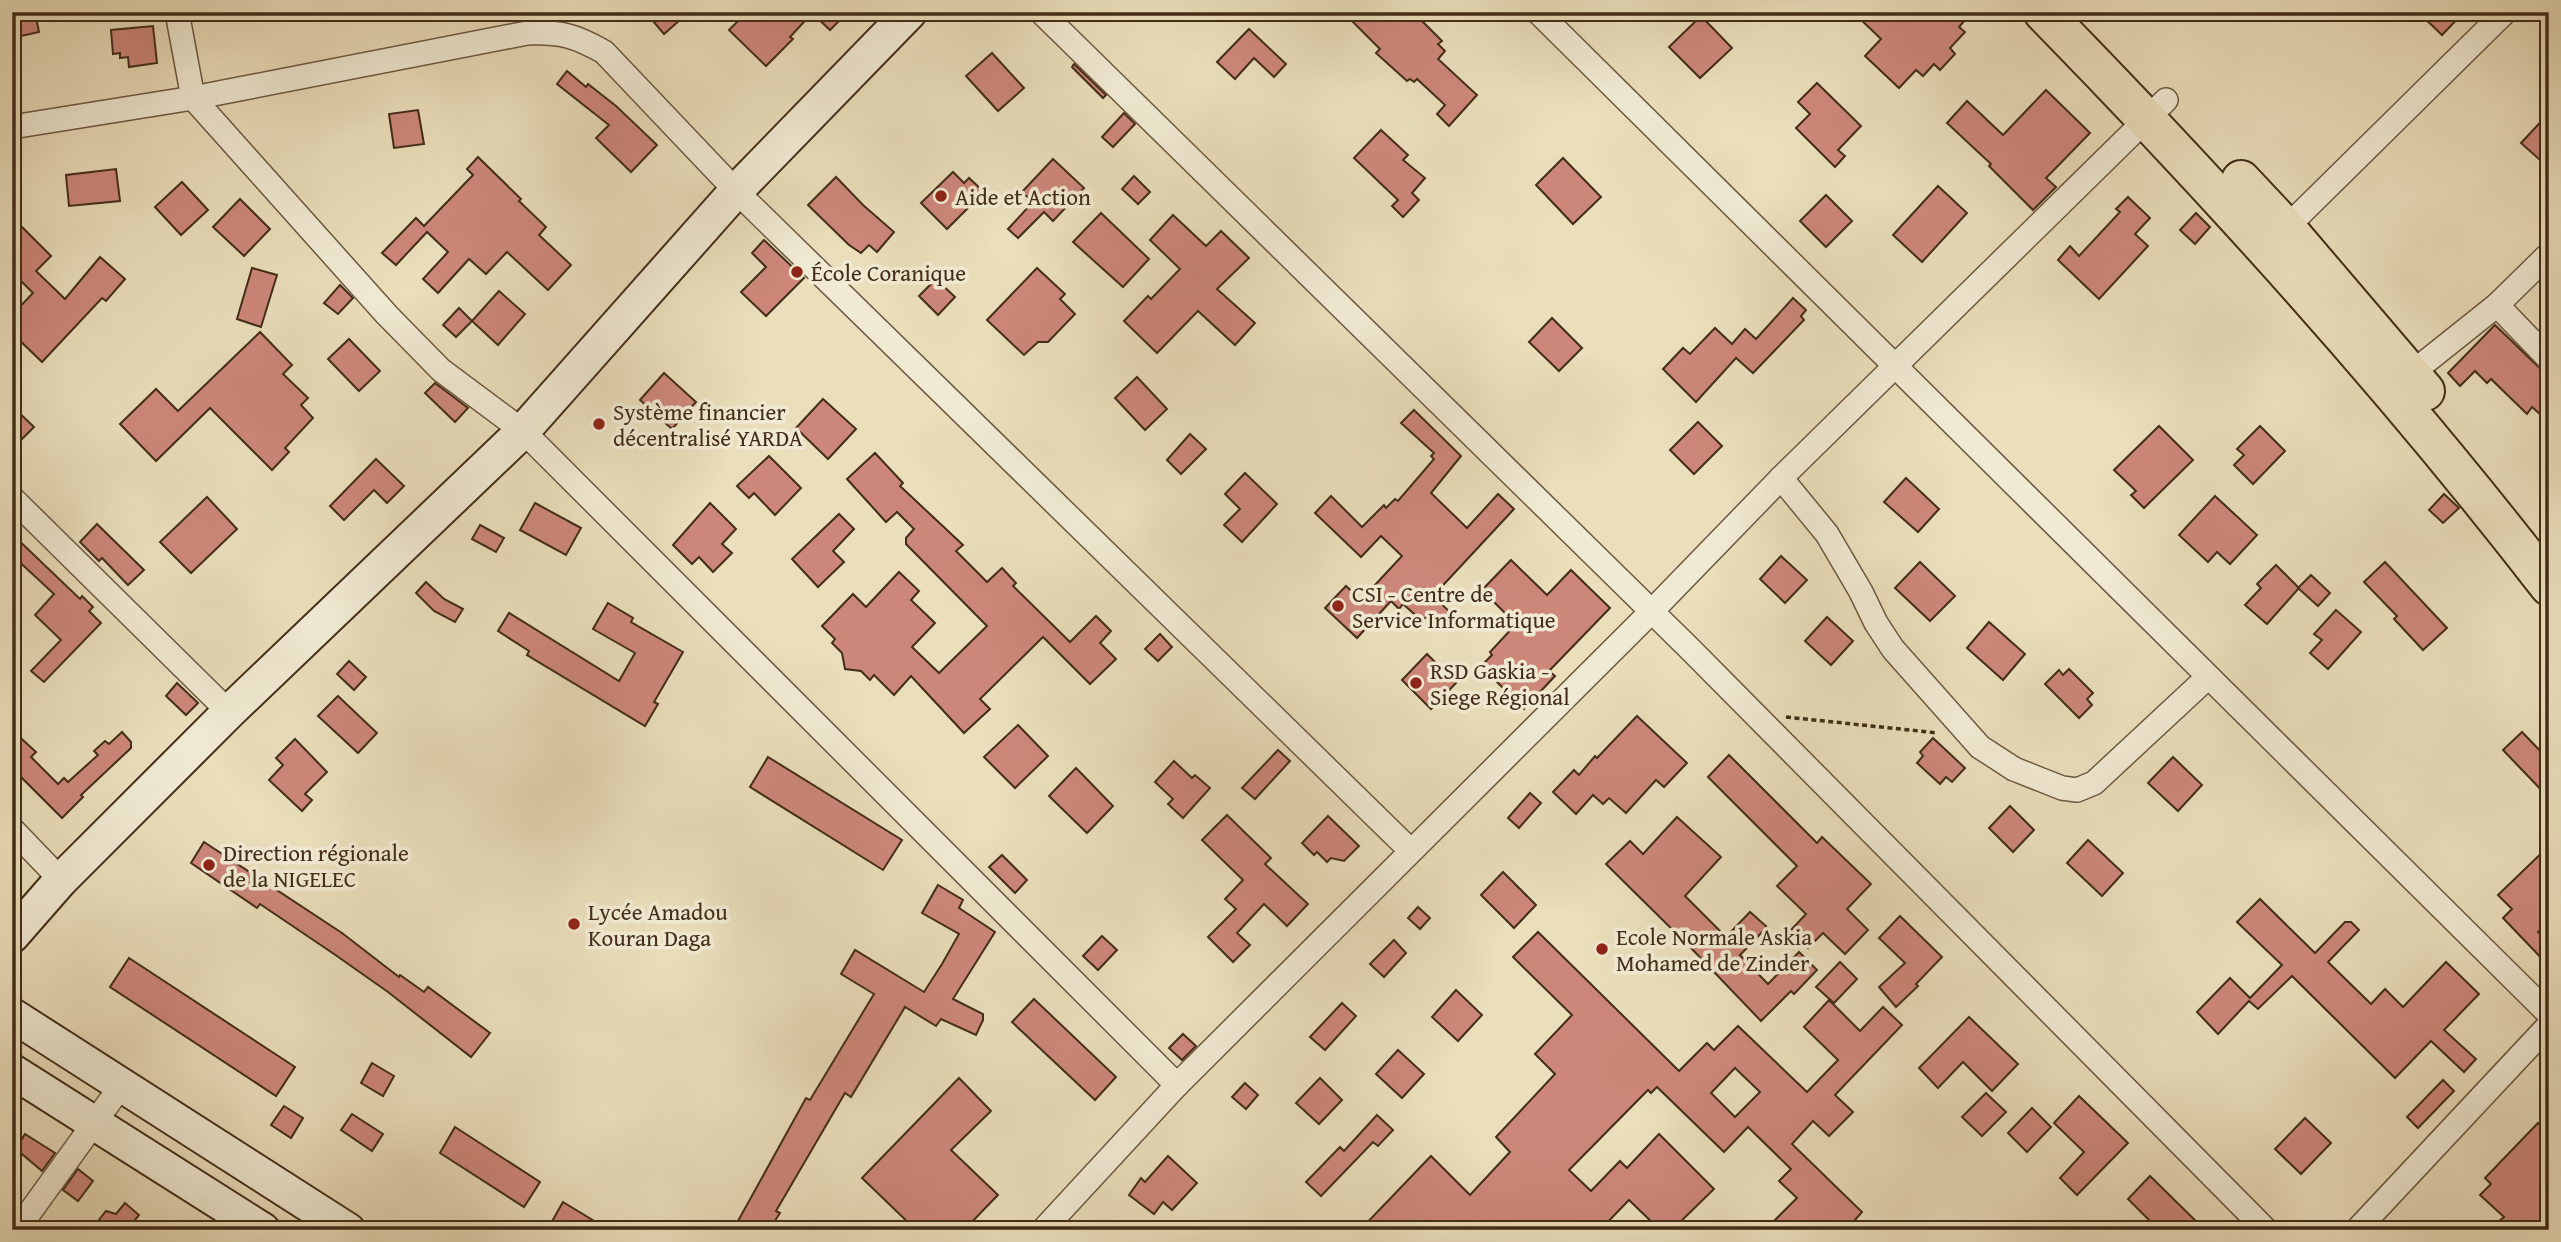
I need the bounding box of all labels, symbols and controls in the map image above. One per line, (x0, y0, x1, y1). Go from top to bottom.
place label: Aide et Action (955, 180, 1091, 213)
marker: Aide et Action (933, 188, 949, 204)
place label: École Coranique (811, 256, 966, 289)
marker: École Coranique (789, 264, 805, 280)
place label: Système financier décentralisé YARDA (613, 395, 803, 454)
marker: Système financier décentralisé YARDA (591, 416, 607, 432)
place label: CSI - Centre de Service Informatique (1352, 577, 1556, 636)
marker: CSI - Centre de Service Informatique (1330, 598, 1346, 614)
place label: RSD Gaskia - Siege Régional (1430, 654, 1570, 713)
marker: RSD Gaskia - Siege Régional (1408, 675, 1424, 691)
place label: Direction régionale de la NIGELEC (223, 836, 409, 895)
marker: Direction régionale de la NIGELEC (201, 857, 217, 873)
place label: Lycée Amadou Kouran Daga (588, 895, 728, 954)
marker: Lycée Amadou Kouran Daga (566, 916, 582, 932)
place label: Ecole Normale Askia Mohamed de Zinder (1616, 920, 1812, 979)
marker: Ecole Normale Askia Mohamed de Zinder (1594, 941, 1610, 957)

